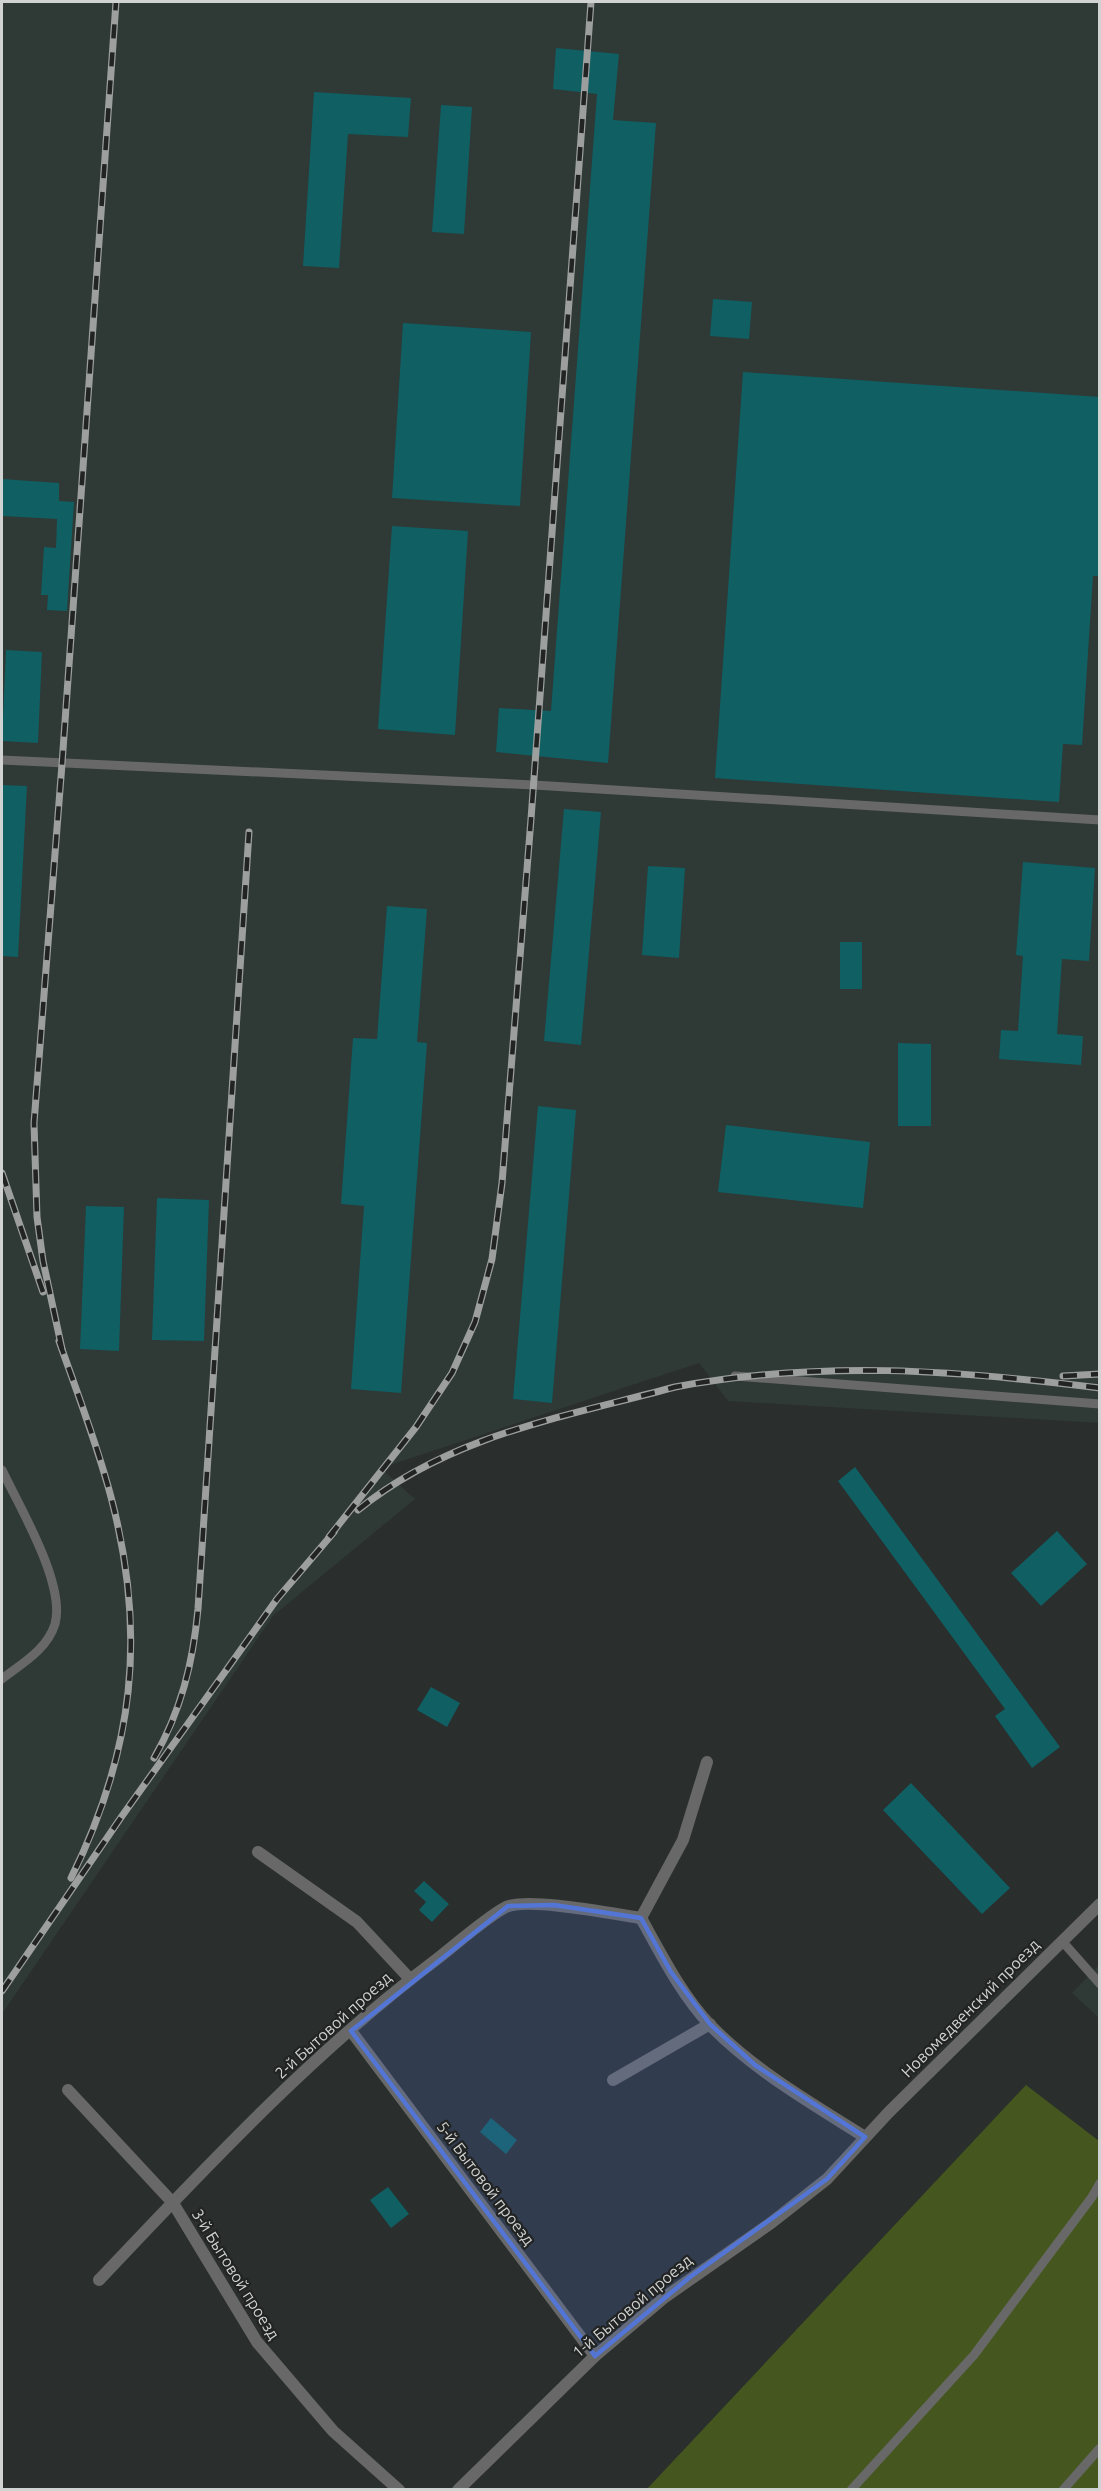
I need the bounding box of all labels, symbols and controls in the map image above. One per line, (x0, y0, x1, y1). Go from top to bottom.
street label: Новомедвенский проезд (897, 1935, 1043, 2081)
street label: 2-й Бытовой проезд (271, 1968, 395, 2082)
street label: 5-й Бытовой проезд (434, 2118, 538, 2248)
street label: 3-й Бытовой проезд (189, 2206, 283, 2342)
street label: 1-й Бытовой проезд (569, 2251, 695, 2361)

